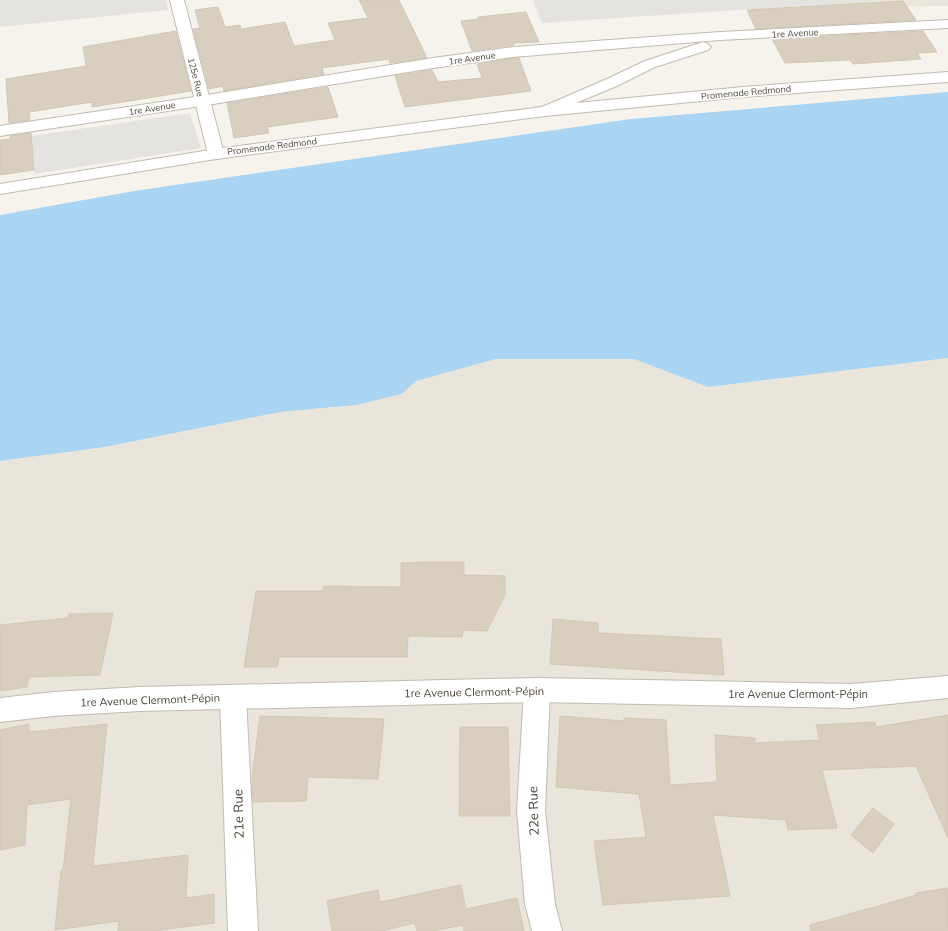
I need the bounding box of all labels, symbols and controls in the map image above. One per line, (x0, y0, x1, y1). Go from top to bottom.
street label: 1re Avenue (771, 26, 819, 40)
street label: 1re Avenue (448, 49, 496, 67)
street label: 125e Rue (186, 56, 206, 98)
street label: Promenade Redmond (701, 83, 791, 101)
street label: 1re Avenue (128, 99, 176, 117)
street label: Promenade Redmond (226, 135, 318, 157)
street label: 1re Avenue Clermont-Pépin (404, 684, 544, 700)
street label: 1re Avenue Clermont-Pépin (728, 687, 868, 701)
street label: 1re Avenue Clermont-Pépin (80, 691, 220, 709)
street label: 22e Rue (524, 786, 542, 836)
street label: 21e Rue (229, 789, 247, 839)

